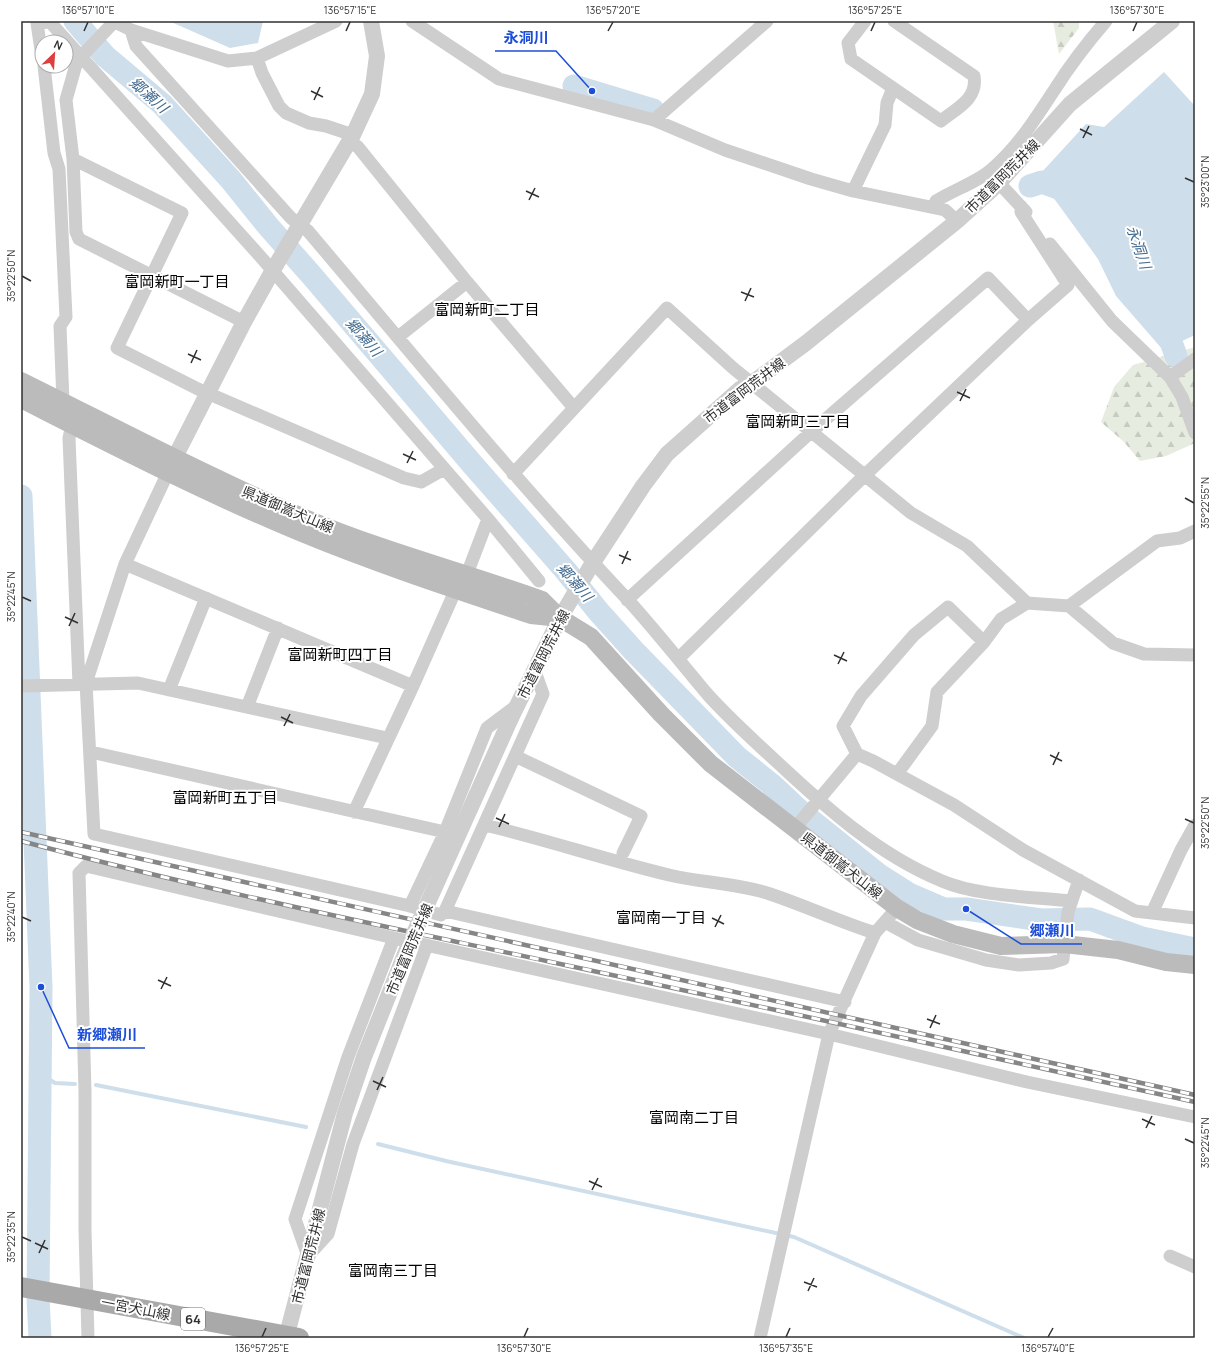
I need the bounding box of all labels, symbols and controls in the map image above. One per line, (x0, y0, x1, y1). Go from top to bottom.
text: 136°57'10"E (62, 3, 115, 17)
text: 136°57'15"E (324, 3, 376, 17)
text: 136°57'20"E (586, 3, 641, 17)
text: 136°57'25"E (848, 3, 902, 17)
text: 136°57'30"E (1110, 3, 1164, 17)
callout: 永洞川 (495, 24, 556, 51)
text: 永洞川 (503, 27, 549, 48)
north arrow (34, 34, 74, 74)
text: N (52, 36, 65, 53)
water label: 郷瀬川 (125, 72, 174, 119)
street label: 市道富岡荒井線 (961, 135, 1043, 217)
text: 35°23'00"N (1198, 156, 1212, 208)
water label: 永洞川 (1122, 222, 1157, 274)
text: 35°22'50"N (4, 250, 18, 302)
district label: 富岡新町一丁目 (124, 271, 230, 292)
district label: 富岡新町二丁目 (434, 299, 540, 320)
water label: 郷瀬川 (341, 313, 388, 362)
street label: 市道富岡荒井線 (699, 353, 789, 427)
district label: 富岡新町三丁目 (745, 411, 851, 432)
text: 35°22'55"N (1198, 477, 1212, 529)
street label: 県道御嵩犬山線 (239, 481, 337, 537)
water label: 郷瀬川 (552, 558, 599, 607)
text: 35°22'45"N (4, 572, 18, 622)
street label: 市道富岡荒井線 (512, 606, 574, 702)
district label: 富岡新町四丁目 (287, 644, 393, 665)
district label: 富岡新町五丁目 (172, 787, 278, 808)
text: 35°22'50"N (1198, 797, 1212, 849)
street label: 県道御嵩犬山線 (798, 827, 886, 903)
text: 35°22'40"N (4, 891, 18, 942)
street label: 市道富岡荒井線 (381, 900, 437, 998)
district label: 富岡南一丁目 (616, 907, 706, 928)
callout: 郷瀬川 (1021, 917, 1082, 944)
text: 郷瀬川 (1029, 920, 1075, 941)
callout: 新郷瀬川 (69, 1021, 145, 1048)
text: 新郷瀬川 (77, 1024, 137, 1045)
district label: 富岡南二丁目 (649, 1107, 739, 1128)
text: 35°22'45"N (1198, 1118, 1212, 1168)
street label: 市道富岡荒井線 (287, 1206, 329, 1306)
text: 35°22'35"N (4, 1211, 18, 1263)
district label: 富岡南三丁目 (348, 1260, 438, 1281)
street label: 一宮犬山線 (100, 1292, 172, 1324)
road number: 64 (181, 1308, 205, 1330)
text: 136°57'25"E (235, 1341, 289, 1355)
text: 136°57'30"E (497, 1341, 551, 1355)
text: 136°57'35"E (759, 1341, 813, 1355)
text: 136°57'40"E (1021, 1341, 1075, 1355)

